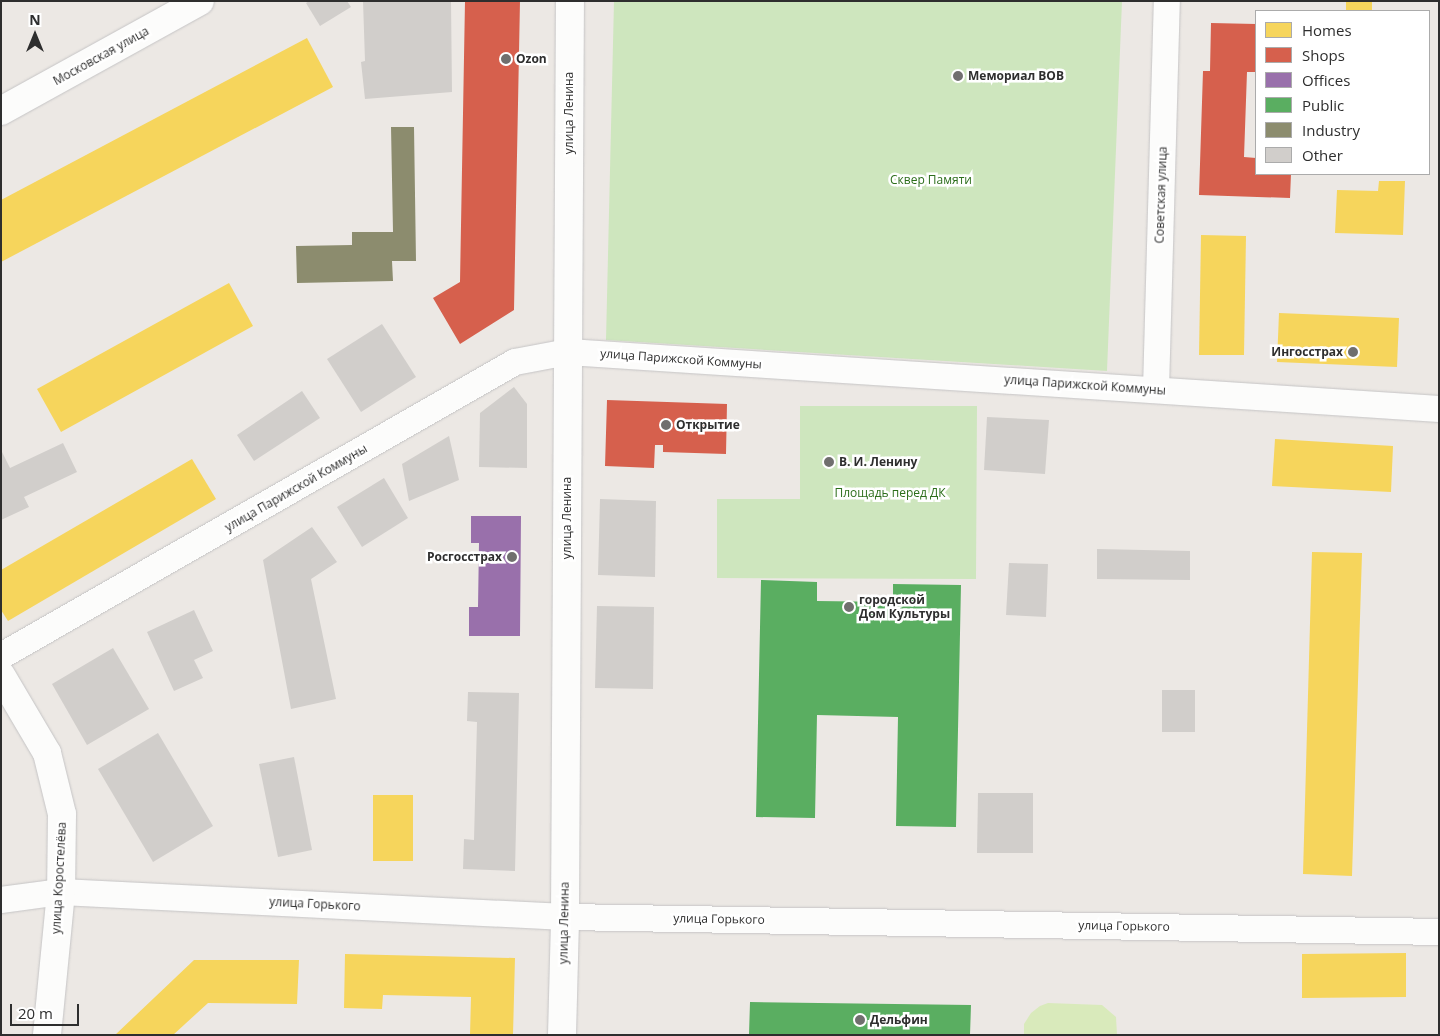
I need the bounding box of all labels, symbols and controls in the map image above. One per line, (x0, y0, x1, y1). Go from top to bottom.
north arrow (10, 10, 60, 60)
text: N (29, 10, 41, 29)
legend (1255, 10, 1430, 175)
text: Homes (1302, 20, 1352, 40)
street label: Московская улица (51, 24, 151, 88)
text: Shops (1302, 45, 1345, 65)
place label: Ozon (516, 52, 547, 66)
marker: Ozon (500, 53, 512, 65)
place label: Мемориал ВОВ (968, 69, 1064, 83)
marker: Мемориал ВОВ (952, 70, 964, 82)
text: Offices (1302, 70, 1350, 90)
street label: улица Ленина (562, 72, 576, 154)
text: Public (1302, 95, 1344, 115)
text: Industry (1302, 120, 1360, 140)
text: Other (1302, 145, 1343, 165)
street label: Советская улица (1152, 146, 1170, 244)
park label: Сквер Памяти (890, 173, 972, 187)
place label: Ингосстрах (1271, 345, 1343, 359)
street label: улица Парижской Коммуны (600, 346, 762, 372)
marker: Ингосстрах (1347, 346, 1359, 358)
street label: улица Парижской Коммуны (1004, 372, 1166, 398)
place label: Открытие (676, 418, 740, 432)
marker: Открытие (660, 419, 672, 431)
street label: улица Парижской Коммуны (222, 441, 370, 535)
place label: В. И. Ленину (839, 455, 917, 469)
marker: В. И. Ленину (823, 456, 835, 468)
street label: улица Ленина (560, 477, 574, 559)
park label: Площадь перед ДК (834, 486, 946, 500)
place label: Росгосстрах (427, 550, 502, 564)
marker: Росгосстрах (506, 551, 518, 563)
place label: городской Дом Культуры (859, 593, 950, 621)
marker: городской Дом Культуры (843, 601, 855, 613)
street label: улица Коростелёва (49, 822, 69, 934)
street label: улица Ленина (556, 882, 572, 964)
street label: улица Горького (269, 894, 361, 914)
street label: улица Горького (673, 911, 765, 927)
street label: улица Горького (1078, 918, 1170, 934)
scale bar (12, 994, 81, 1026)
text: 20 m (18, 1003, 53, 1023)
place label: Дельфин (870, 1013, 928, 1027)
marker: Дельфин (854, 1014, 866, 1026)

